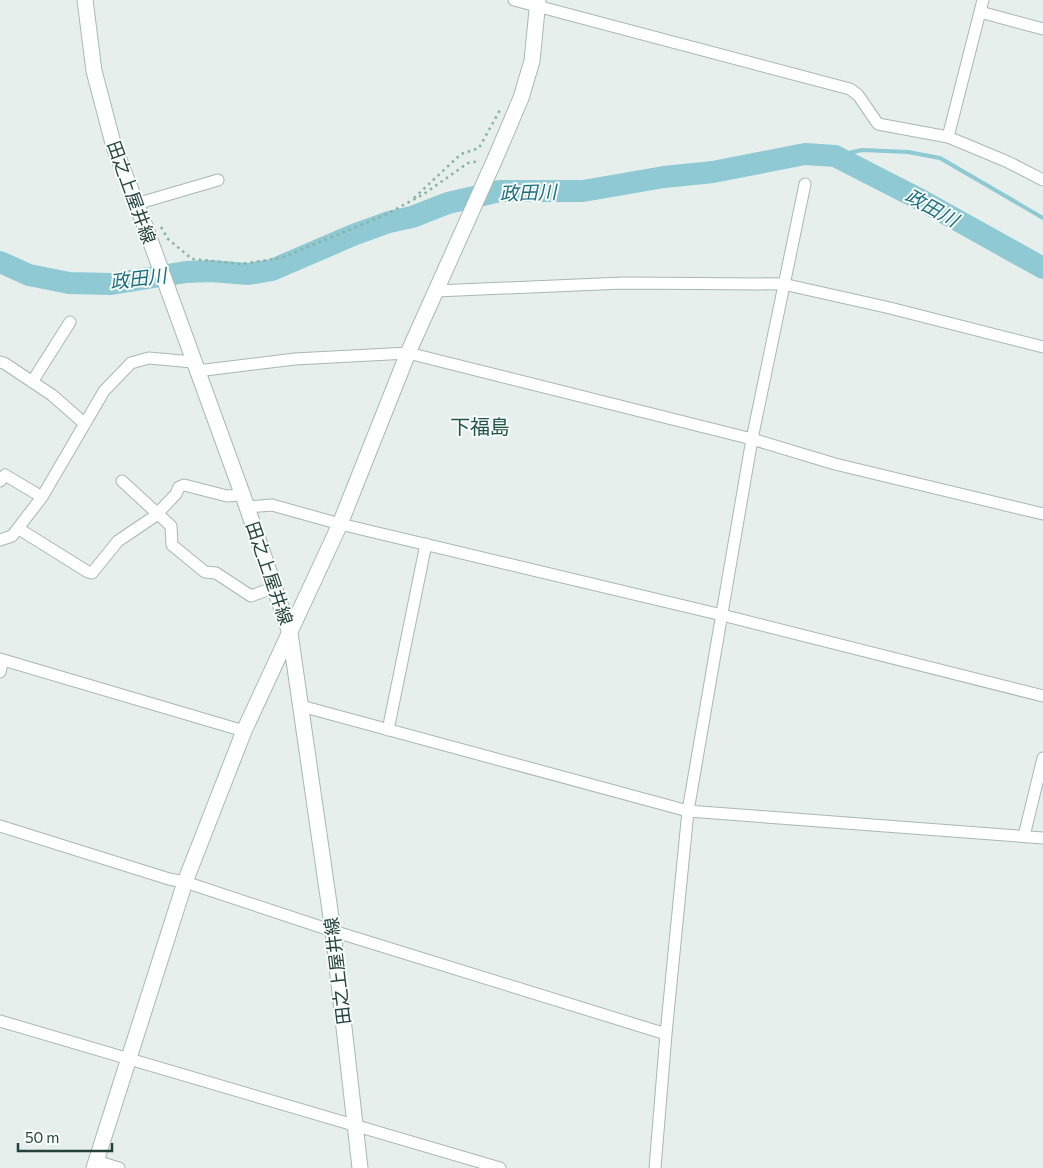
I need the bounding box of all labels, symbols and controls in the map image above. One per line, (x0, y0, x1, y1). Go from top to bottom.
street label: 田之上屋井線 (103, 137, 161, 247)
water label: 政田川 (499, 179, 559, 204)
water label: 政田川 (901, 183, 964, 232)
water label: 政田川 (108, 263, 170, 293)
district label: 下福島 (450, 414, 510, 438)
street label: 田之上屋井線 (242, 518, 298, 628)
street label: 田之上屋井線 (320, 916, 354, 1026)
scale bar (18, 1120, 111, 1152)
text: 50 m (25, 1128, 59, 1146)

